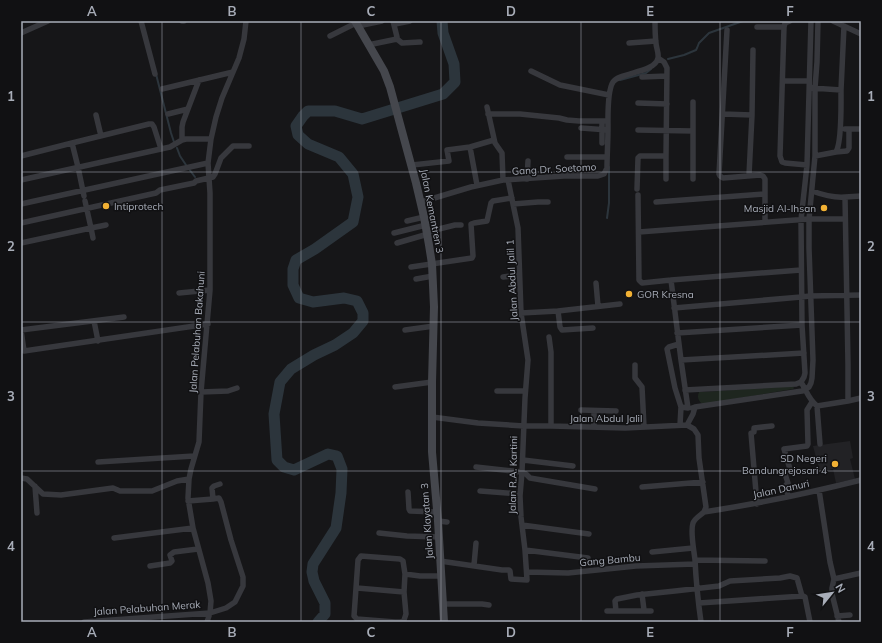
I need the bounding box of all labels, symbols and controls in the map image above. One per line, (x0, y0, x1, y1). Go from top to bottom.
text: A (87, 3, 97, 19)
text: B (228, 3, 237, 19)
text: C (367, 3, 376, 19)
text: D (506, 3, 516, 19)
text: E (646, 3, 654, 19)
text: F (786, 3, 794, 19)
text: 1 (7, 88, 15, 104)
text: 1 (867, 88, 875, 104)
street label: Gang Dr. Soetomo (511, 160, 597, 178)
street label: Jalan Kemantren 3 (417, 168, 447, 254)
place label: Intiprotech (114, 200, 163, 213)
marker: Intiprotech (101, 201, 111, 211)
place label: Masjid Al-Ihsan (744, 202, 816, 215)
marker: Masjid Al-Ihsan (819, 203, 829, 213)
text: 2 (7, 238, 15, 254)
text: 2 (867, 238, 875, 254)
street label: Jalan Abdul Jalil 1 (503, 239, 521, 321)
street label: Jalan Pelabuhan Bakahuni (186, 271, 208, 393)
place label: GOR Kresna (637, 288, 694, 301)
marker: GOR Kresna (624, 289, 634, 299)
text: 3 (7, 388, 15, 404)
text: 3 (867, 388, 875, 404)
street label: Jalan Abdul Jalil (570, 412, 642, 425)
street label: Jalan R.A. Kartini (506, 436, 520, 514)
place label: SD Negeri Bandungrejosari 4 (742, 452, 827, 477)
marker: SD Negeri Bandungrejosari 4 (830, 459, 840, 469)
street label: Jalan Danuri (752, 477, 810, 501)
street label: Jalan Klayatan 3 (418, 483, 436, 559)
text: 4 (7, 538, 15, 554)
text: 4 (867, 538, 875, 554)
street label: Gang Bambu (579, 551, 641, 569)
north arrow (812, 573, 852, 613)
text: N (833, 581, 849, 595)
street label: Jalan Pelabuhan Merak (93, 598, 202, 618)
text: A (87, 624, 97, 640)
text: B (228, 624, 237, 640)
text: C (367, 624, 376, 640)
text: D (506, 624, 516, 640)
text: E (646, 624, 654, 640)
text: F (786, 624, 794, 640)

